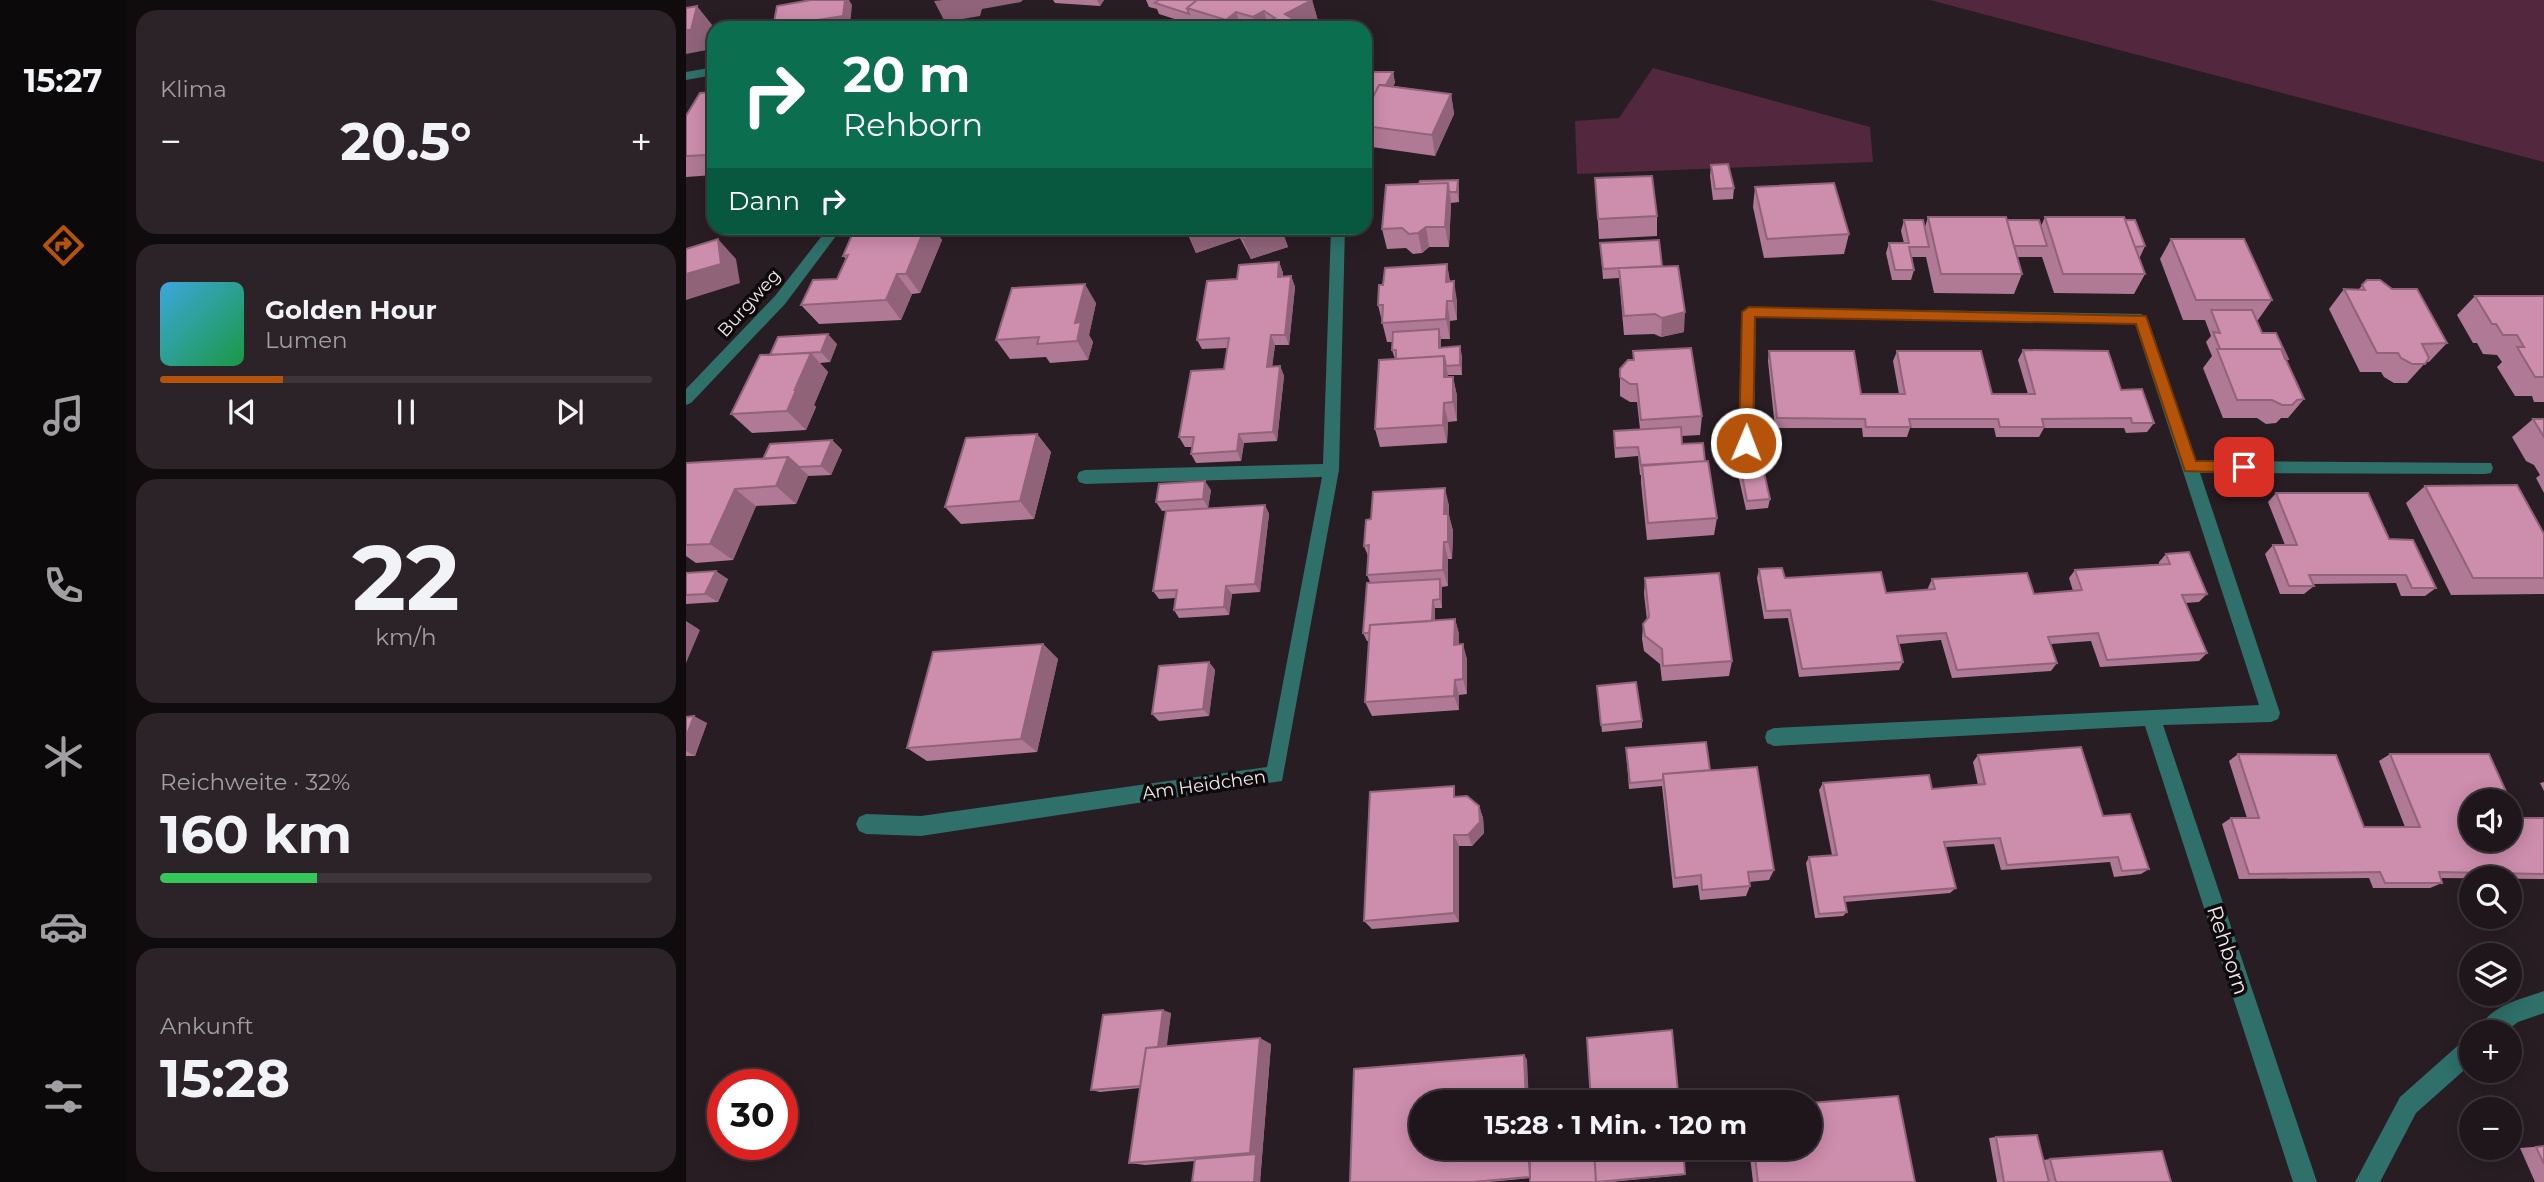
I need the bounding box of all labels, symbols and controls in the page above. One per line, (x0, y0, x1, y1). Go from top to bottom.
text: 20 m (843, 45, 970, 104)
icon: right (728, 49, 819, 140)
text: 15:27 (24, 61, 102, 100)
text: Klima (160, 75, 227, 103)
text: Rehborn (843, 105, 983, 144)
text: 20.5° (340, 110, 472, 173)
text: − (160, 118, 182, 165)
text: + (630, 118, 652, 165)
icon: right (814, 182, 852, 220)
text: Dann (728, 185, 800, 217)
icon: directions (39, 221, 88, 270)
street label: Burgweg (713, 265, 785, 341)
text: Golden Hour (265, 294, 437, 326)
text: Lumen (265, 326, 348, 354)
icon: music (39, 391, 88, 440)
icon: previous (223, 393, 261, 431)
icon: pause (387, 393, 425, 431)
icon: next (551, 393, 589, 431)
position arrow (1709, 406, 1783, 480)
pin (2214, 437, 2274, 497)
icon: arrive (2225, 448, 2263, 486)
text: 22 (352, 522, 460, 633)
icon: phone (39, 561, 88, 610)
text: km/h (375, 623, 437, 651)
icon: climate (39, 732, 88, 781)
street label: Am Heidchen (1141, 765, 1267, 805)
text: Reichweite · 32% (160, 768, 350, 796)
map controls (2459, 789, 2522, 1160)
button: sound (2459, 789, 2522, 852)
text: 160 km (160, 803, 352, 866)
button: search (2459, 866, 2522, 929)
icon: car (39, 902, 88, 951)
street label: Rehborn (2202, 902, 2254, 998)
button: layers (2459, 943, 2522, 1006)
text: Ankunft (160, 1012, 254, 1040)
button: + (2459, 1020, 2522, 1083)
text: 15:28 (160, 1047, 290, 1110)
speed limit sign: 30 (707, 1069, 798, 1160)
icon: filters (39, 1072, 88, 1121)
button: − (2459, 1097, 2522, 1160)
text: 15:28 · 1 Min. · 120 m (1484, 1109, 1747, 1141)

